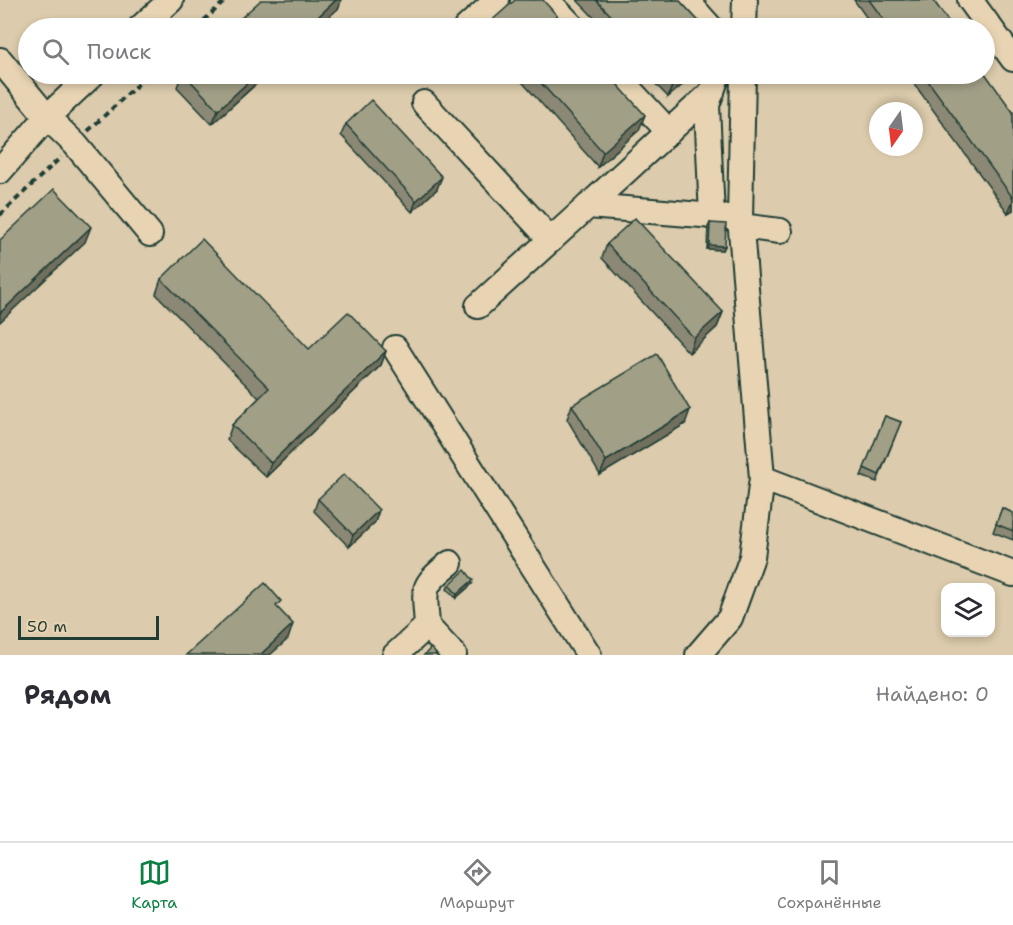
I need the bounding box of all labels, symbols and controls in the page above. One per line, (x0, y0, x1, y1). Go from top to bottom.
search box (18, 18, 995, 84)
icon: search (39, 35, 72, 68)
text: Поиск (87, 37, 151, 66)
north arrow (869, 102, 923, 156)
map controls (941, 583, 995, 637)
button: layers (941, 583, 995, 637)
scale bar (18, 613, 159, 640)
text: 50 m (27, 616, 67, 637)
text: Рядом (24, 677, 111, 712)
text: Найдено: 0 (876, 681, 989, 707)
tab: Карта (131, 856, 177, 913)
tab: Маршрут (440, 856, 514, 913)
tab: Сохранённые (777, 856, 882, 913)

